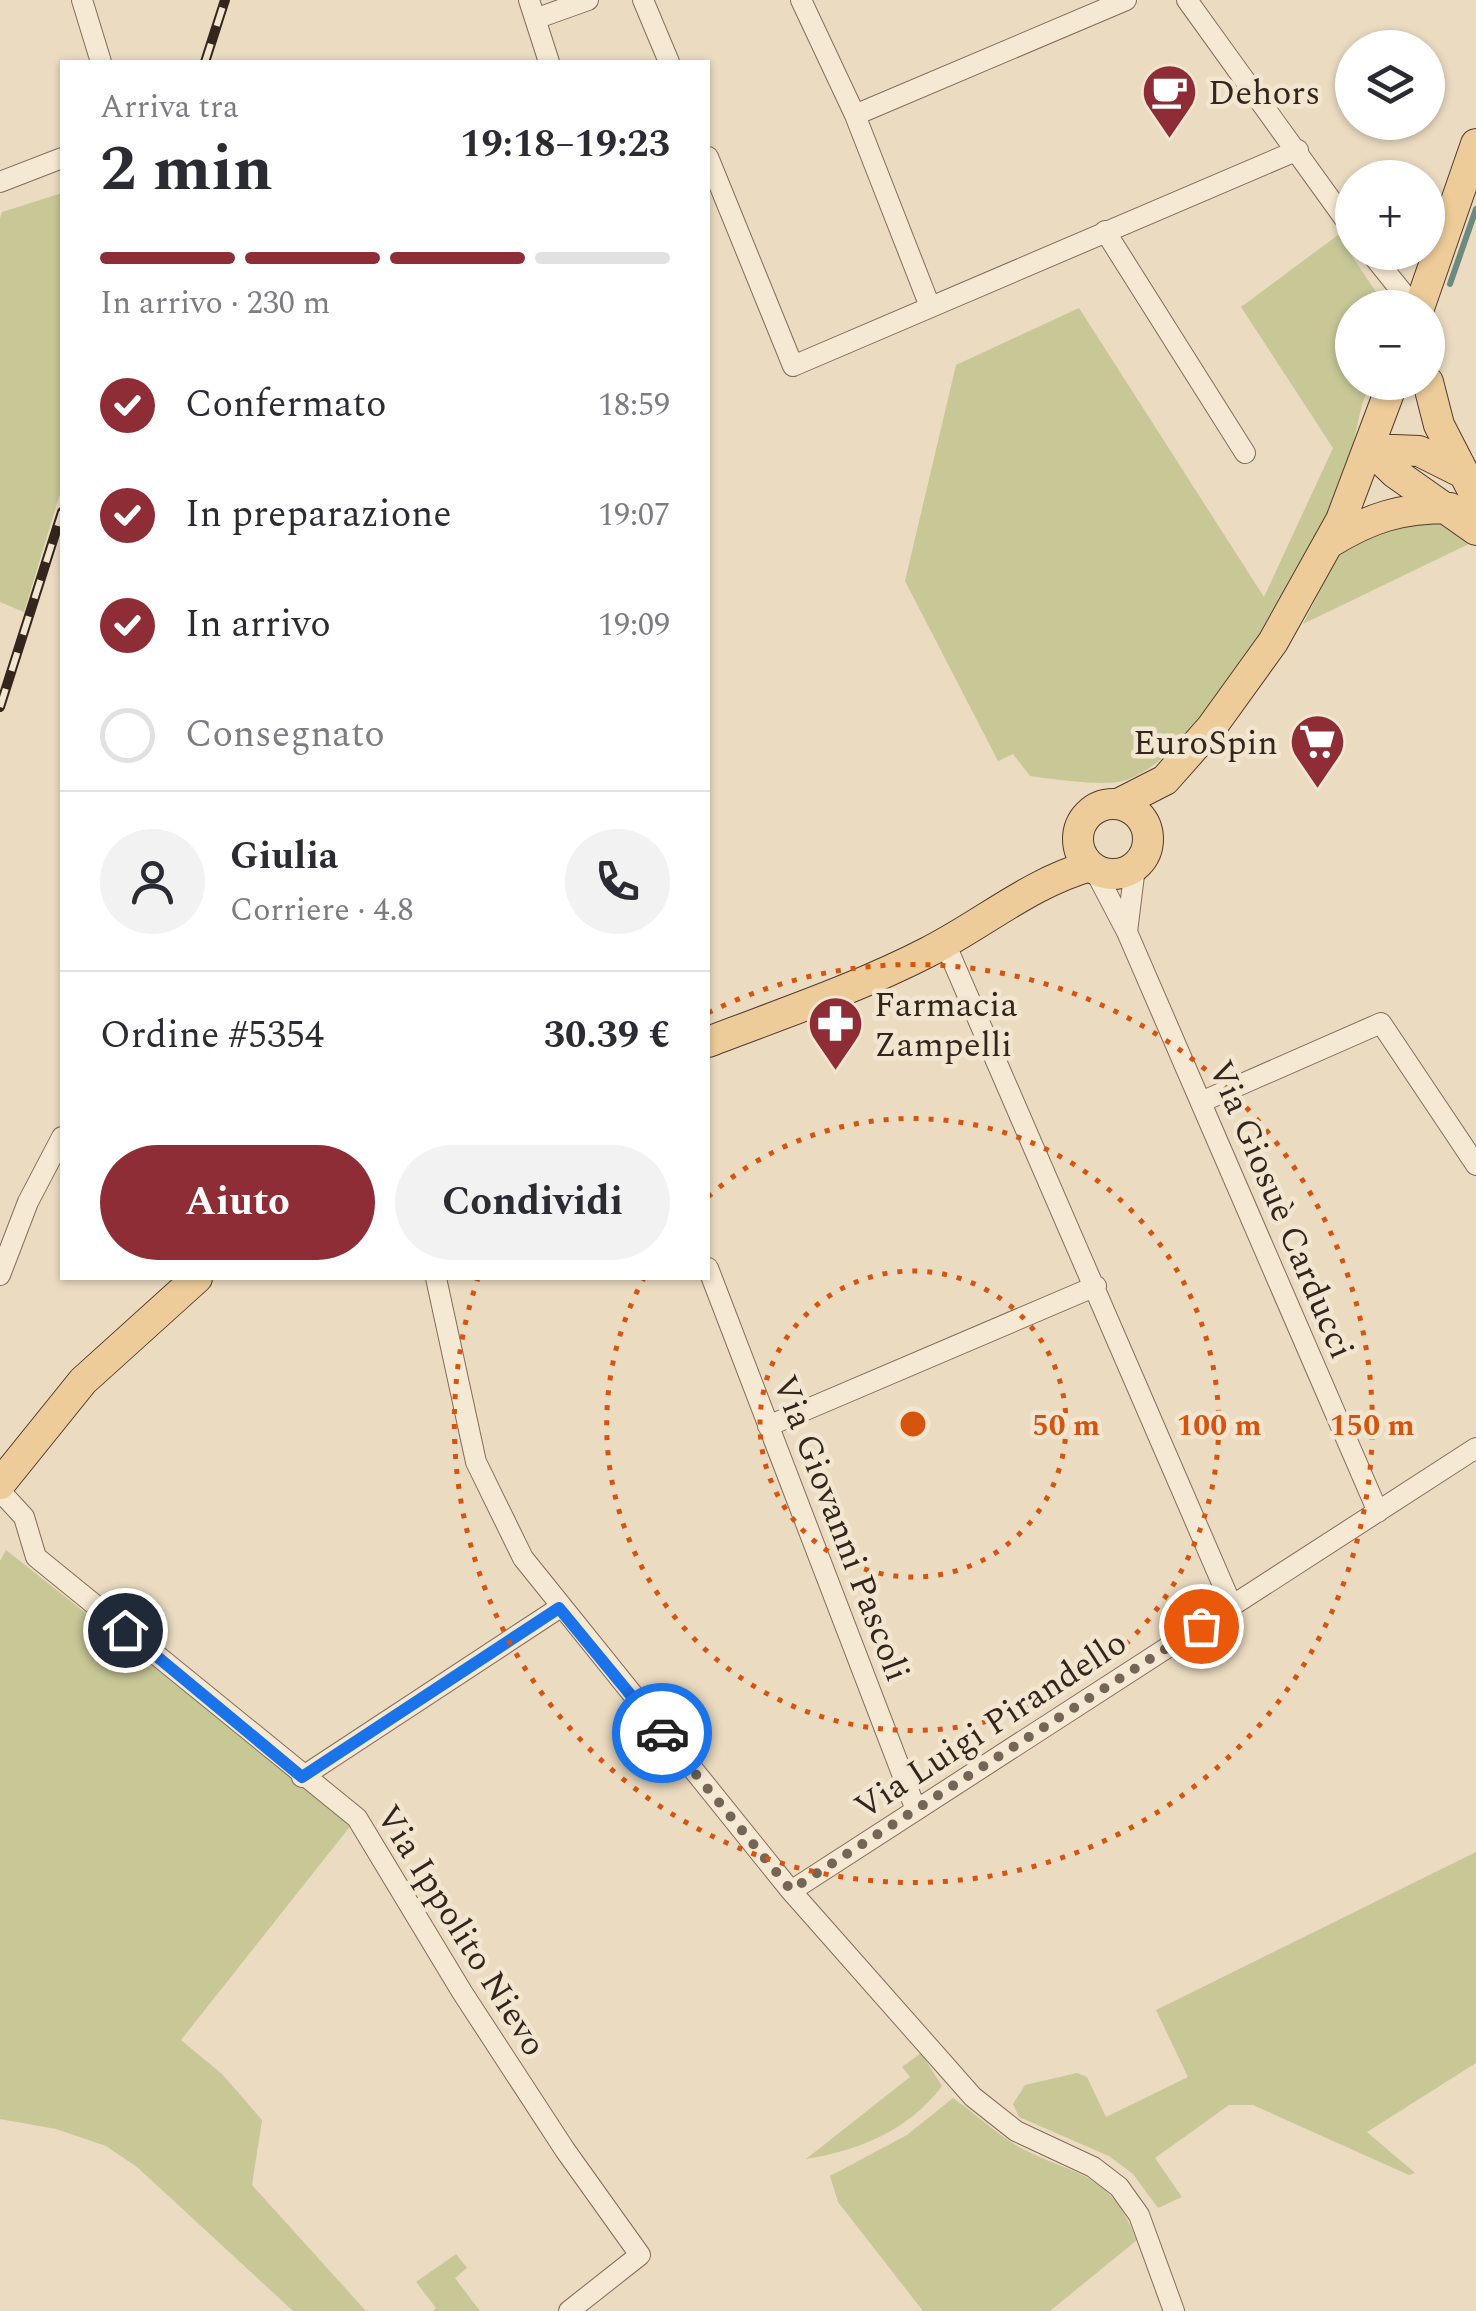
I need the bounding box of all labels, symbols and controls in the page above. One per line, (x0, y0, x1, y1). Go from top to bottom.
map controls (1335, 30, 1445, 400)
button: layers (1335, 30, 1445, 140)
cafe icon: Dehors (1139, 62, 1199, 141)
place label: Dehors (1208, 67, 1320, 120)
text: Arriva tra (100, 83, 239, 132)
text: 19:18–19:23 (460, 116, 670, 174)
text: 2 min (100, 120, 273, 219)
button: + (1335, 160, 1445, 270)
text: In arrivo · 230 m (100, 279, 330, 328)
button: − (1335, 290, 1445, 400)
text: Confermato (185, 376, 387, 434)
icon: check (100, 378, 155, 433)
text: 18:59 (598, 381, 670, 430)
text: In preparazione (185, 486, 452, 544)
icon: check (100, 488, 155, 543)
text: 19:07 (598, 491, 670, 540)
text: In arrivo (185, 596, 331, 654)
icon: check (100, 598, 155, 653)
text: 19:09 (598, 601, 670, 650)
text: Consegnato (185, 706, 385, 764)
supermarket icon: EuroSpin (1287, 712, 1347, 791)
place label: EuroSpin (1133, 717, 1278, 770)
text: Giulia (230, 828, 338, 886)
button: person (100, 829, 205, 934)
button: phone (565, 829, 670, 934)
text: Corriere · 4.8 (230, 886, 414, 935)
place label: Farmacia Zampelli (874, 979, 1018, 1072)
pharmacy icon: Farmacia Zampelli (805, 994, 865, 1073)
text: Ordine #5354 (100, 1007, 324, 1065)
text: 30.39 € (544, 1007, 670, 1065)
street label: Via Giosuè Carducci (1194, 1052, 1368, 1367)
button: Aiuto (100, 1145, 375, 1260)
button: Condividi (395, 1145, 670, 1260)
street label: Via Giovanni Pascoli (758, 1368, 923, 1689)
text: 50 m (1032, 1403, 1100, 1449)
text: 100 m (1176, 1403, 1262, 1449)
text: 150 m (1329, 1403, 1415, 1449)
centre of rings (895, 1406, 931, 1442)
pin (1159, 1584, 1244, 1669)
pin (83, 1588, 168, 1673)
icon: bag (1174, 1599, 1229, 1654)
icon: home (98, 1603, 153, 1658)
street label: Via Luigi Pirandello (844, 1617, 1137, 1833)
courier (612, 1683, 712, 1783)
icon: car (635, 1706, 690, 1761)
street label: Via Ippolito Nievo (362, 1795, 560, 2067)

